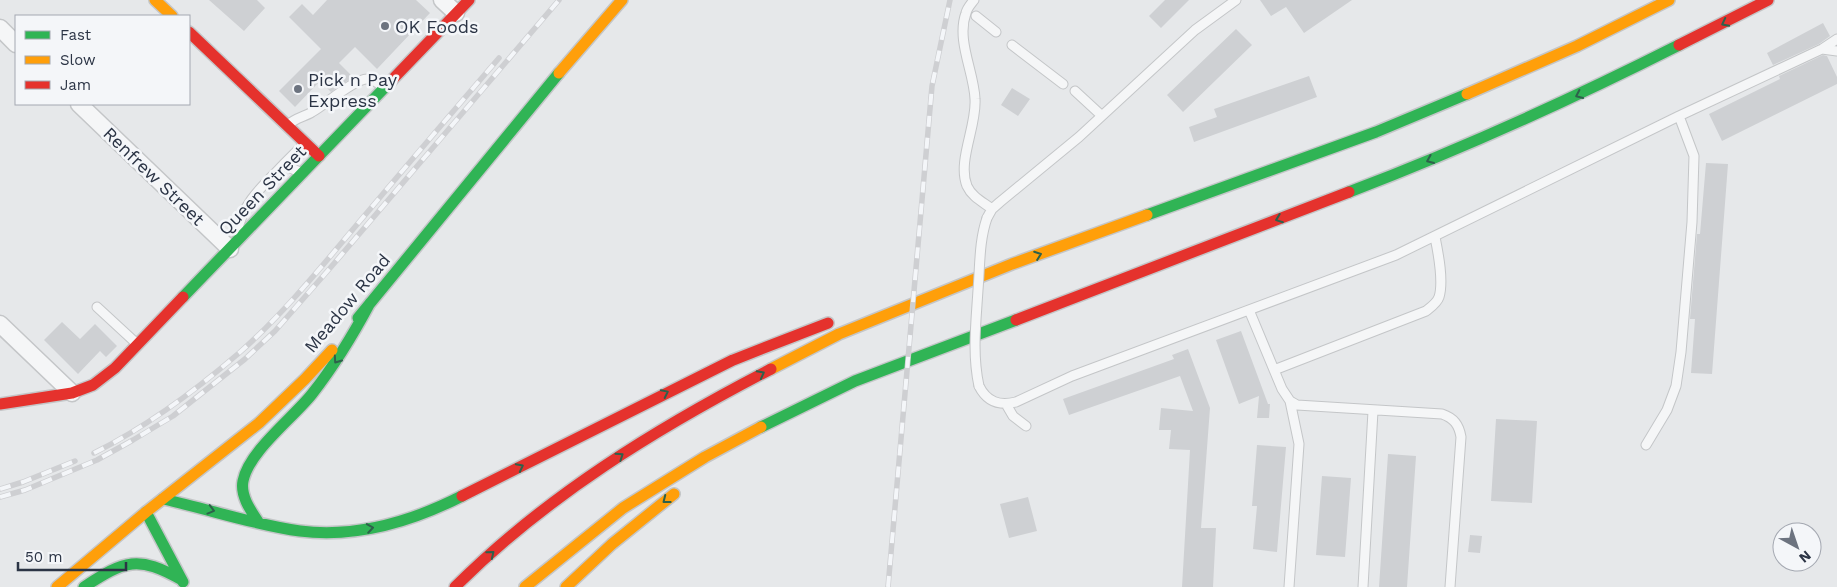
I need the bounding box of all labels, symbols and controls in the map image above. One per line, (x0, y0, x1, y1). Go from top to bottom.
legend (15, 15, 190, 105)
place label: OK Foods (395, 16, 479, 37)
one-way arrow (1721, 17, 1730, 27)
marker: OK Foods (379, 20, 391, 32)
text: Fast (60, 26, 92, 44)
text: Slow (60, 51, 96, 69)
place label: Pick n Pay Express (308, 69, 398, 111)
text: Jam (60, 76, 91, 94)
marker: Pick n Pay Express (292, 83, 304, 95)
one-way arrow (1575, 89, 1584, 99)
street label: Renfrew Street (99, 122, 209, 230)
street label: Queen Street (214, 140, 310, 239)
one-way arrow (1427, 155, 1435, 165)
one-way arrow (1275, 213, 1284, 223)
street label: Meadow Road (300, 249, 394, 357)
one-way arrow (1033, 251, 1042, 261)
one-way arrow (334, 355, 343, 364)
one-way arrow (755, 370, 764, 380)
one-way arrow (660, 389, 669, 399)
one-way arrow (615, 453, 624, 462)
one-way arrow (515, 463, 524, 473)
one-way arrow (663, 495, 672, 503)
one-way arrow (206, 504, 214, 514)
north arrow (1772, 522, 1822, 572)
one-way arrow (366, 524, 375, 534)
scale bar (18, 540, 125, 572)
text: N (1796, 547, 1814, 566)
text: 50 m (25, 548, 62, 566)
one-way arrow (485, 550, 494, 559)

